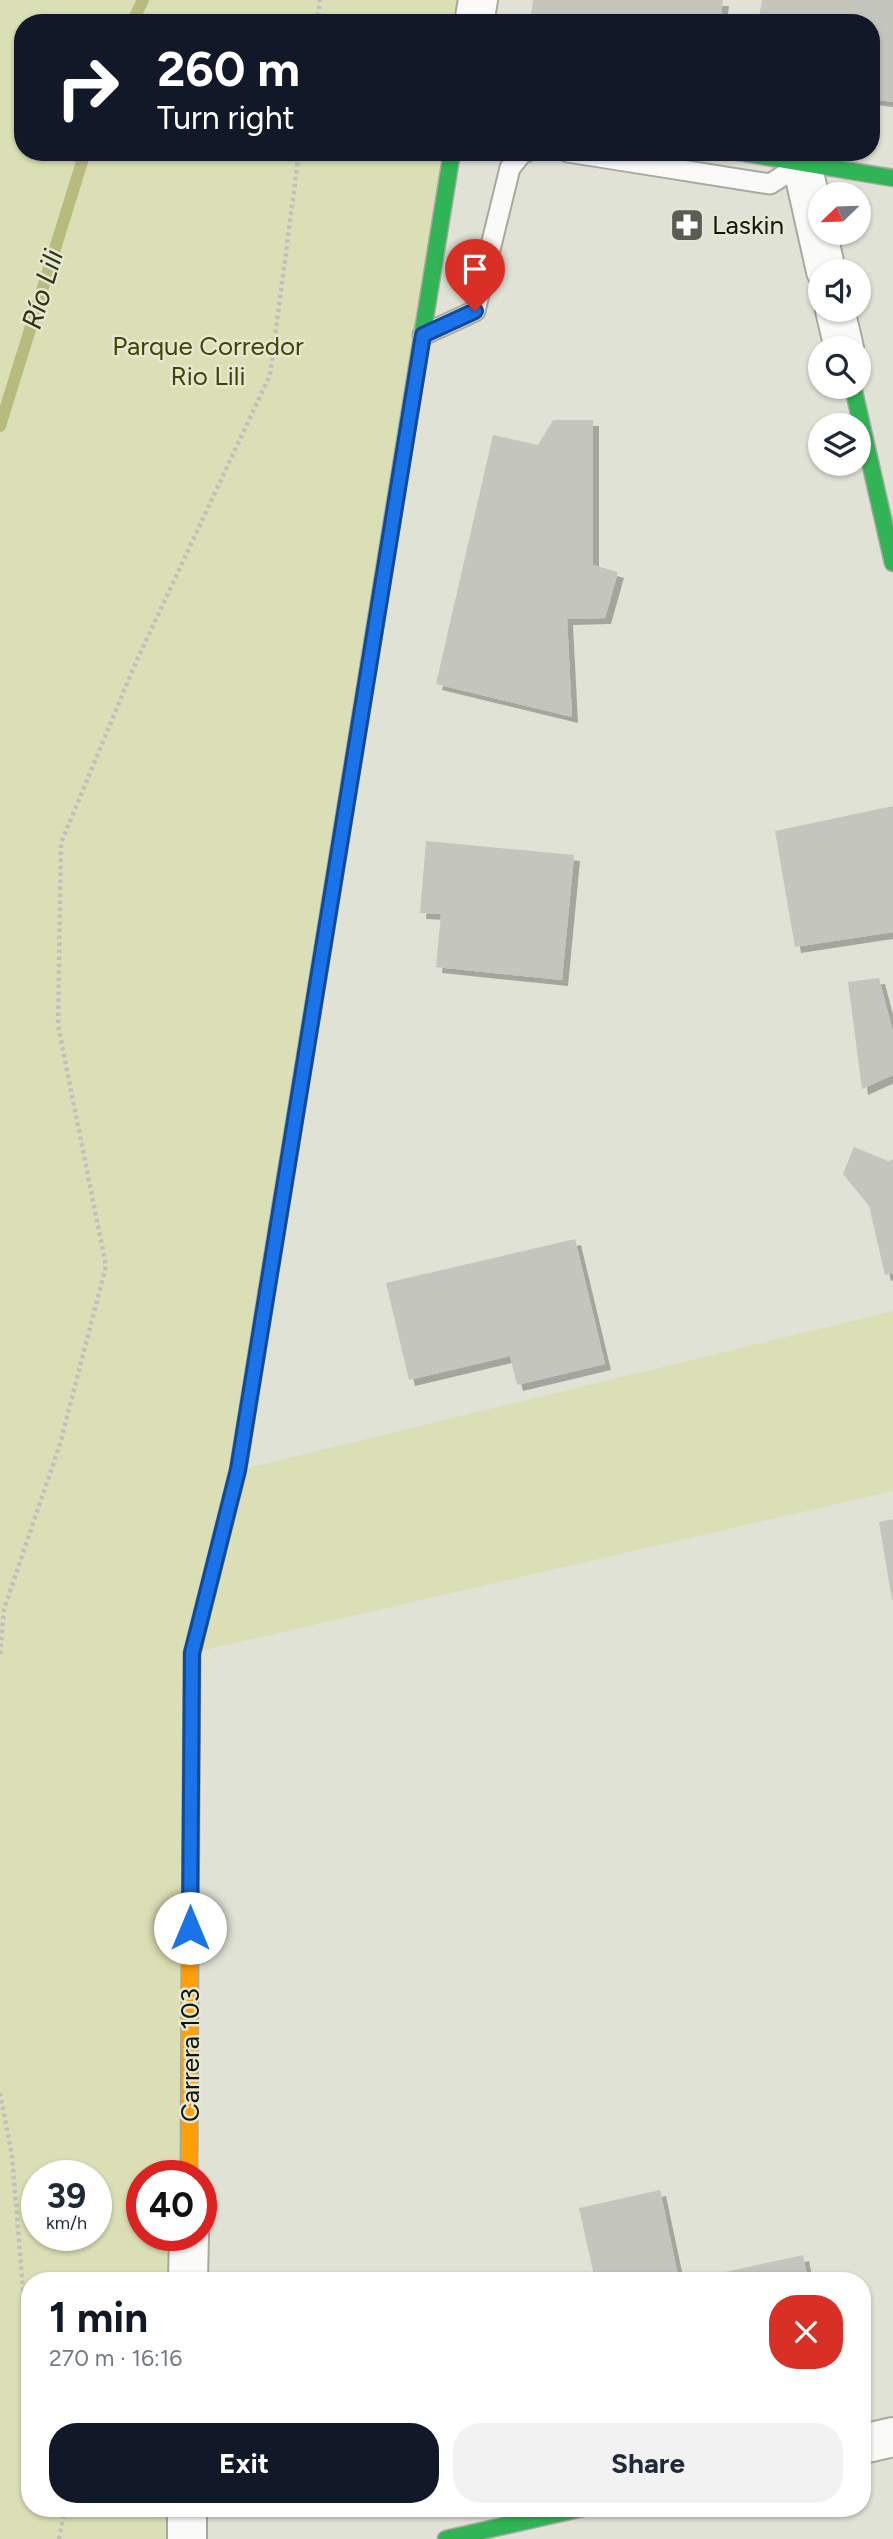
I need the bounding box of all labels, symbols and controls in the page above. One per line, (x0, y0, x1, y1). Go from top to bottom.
text: 260 m (157, 39, 300, 98)
icon: right (42, 42, 133, 133)
text: Turn right (157, 99, 295, 137)
north arrow (808, 182, 872, 245)
map controls (808, 182, 871, 476)
pharmacy icon: Laskin (668, 206, 706, 244)
place label: Laskin (712, 209, 784, 241)
pin (445, 239, 505, 311)
water label: Río Lili (14, 245, 70, 333)
icon: arrive (456, 250, 494, 288)
button: sound (808, 259, 871, 322)
park label: Parque Corredor Rio Lili (112, 330, 304, 392)
button: search (808, 336, 871, 399)
button: layers (808, 413, 871, 476)
position arrow (153, 1891, 227, 1965)
street label: Carrera 103 (174, 1988, 206, 2122)
speed limit sign: 40 (126, 2160, 217, 2251)
text: 39 (47, 2175, 86, 2217)
text: km/h (46, 2212, 87, 2234)
text: 1 min (49, 2292, 148, 2343)
button: close (769, 2295, 843, 2369)
text: 270 m · 16:16 (49, 2344, 182, 2372)
button: Exit (49, 2423, 439, 2503)
button: Share (453, 2423, 843, 2503)

